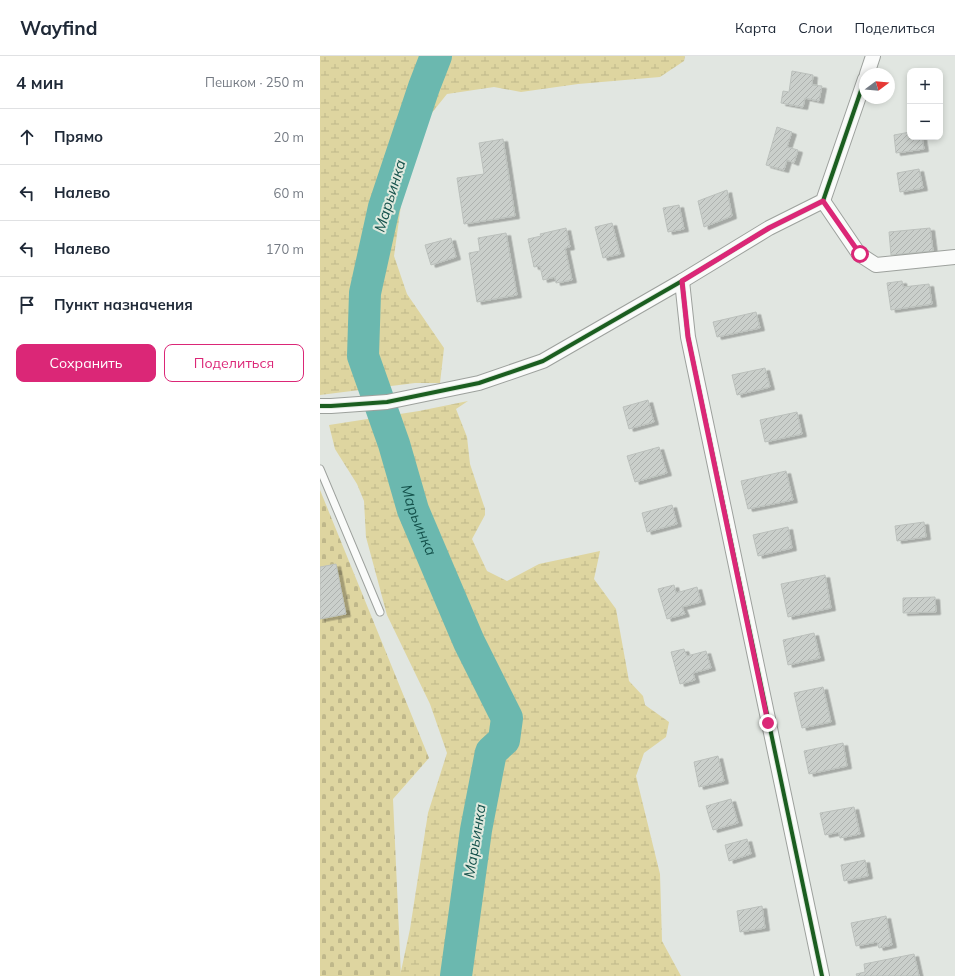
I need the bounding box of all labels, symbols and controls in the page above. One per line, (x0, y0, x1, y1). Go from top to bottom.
text: Wayfind (20, 16, 97, 40)
text: Карта (735, 19, 776, 37)
text: Слои (798, 19, 833, 37)
text: Поделиться (855, 19, 935, 37)
north arrow (859, 68, 895, 104)
map controls (907, 68, 943, 140)
button: + (907, 68, 943, 104)
text: 4 мин (16, 72, 64, 93)
text: Пешком · 250 m (205, 74, 304, 90)
button: − (907, 104, 943, 140)
icon: ahead (16, 126, 38, 148)
text: Прямо (54, 127, 103, 146)
text: 20 m (274, 129, 304, 145)
water label: Марьинка (370, 157, 410, 234)
icon: left (16, 182, 38, 204)
text: Налево (54, 183, 110, 202)
text: 60 m (274, 185, 304, 201)
icon: left (16, 238, 38, 260)
text: Налево (54, 239, 110, 258)
text: 170 m (266, 241, 304, 257)
route start (851, 245, 869, 263)
icon: arrive (16, 294, 38, 316)
text: Пункт назначения (54, 295, 193, 314)
button: Сохранить (16, 344, 156, 382)
button: Поделиться (164, 344, 304, 382)
water label: Марьинка (397, 482, 441, 558)
route end (759, 714, 777, 732)
water label: Марьинка (459, 803, 490, 879)

